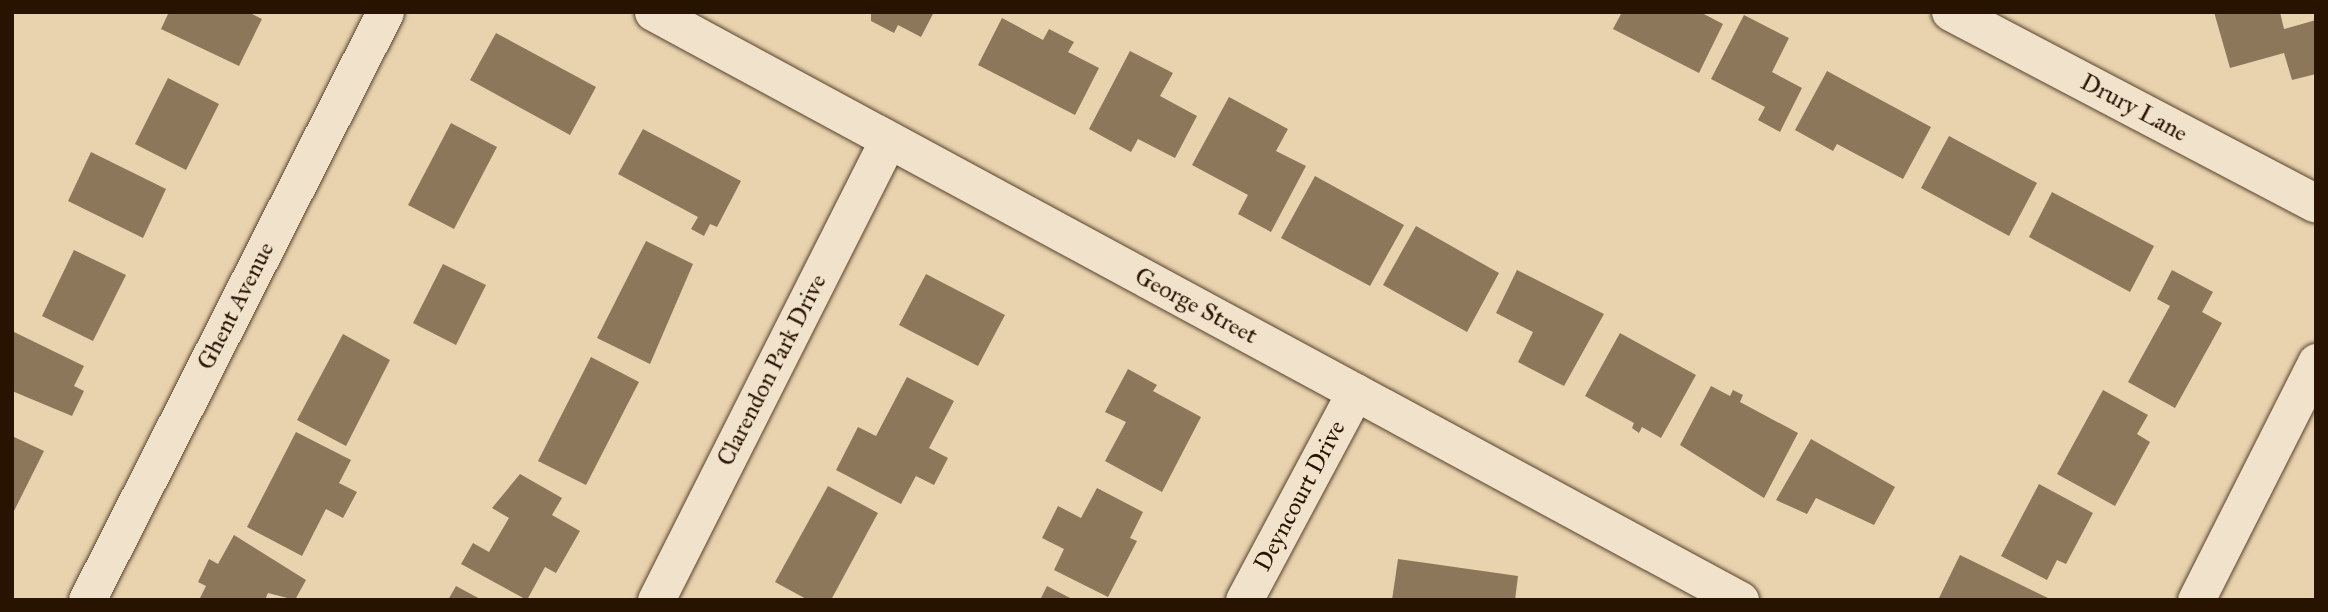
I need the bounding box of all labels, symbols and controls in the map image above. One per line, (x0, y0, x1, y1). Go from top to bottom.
street label: Drury Lane (2076, 68, 2192, 148)
street label: Ghent Avenue (192, 237, 280, 375)
street label: George Street (1130, 262, 1262, 350)
street label: Clarendon Park Drive (711, 269, 833, 471)
street label: Deyncourt Drive (1248, 416, 1352, 576)

